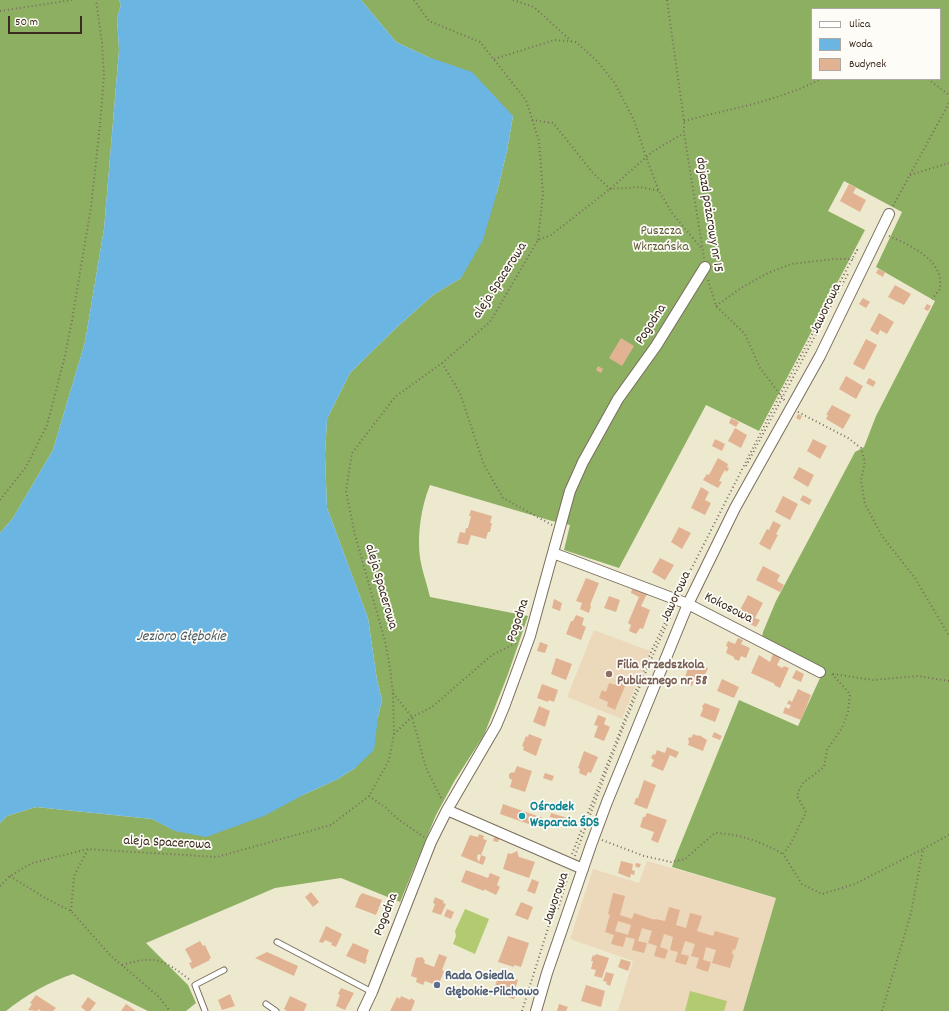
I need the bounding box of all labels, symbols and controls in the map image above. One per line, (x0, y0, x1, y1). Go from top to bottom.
scale bar (10, 8, 84, 34)
legend (811, 8, 941, 80)
text: 50 m (15, 14, 38, 31)
text: Ulica (849, 16, 870, 33)
text: Woda (849, 36, 872, 53)
text: Budynek (849, 56, 886, 73)
street label: dojazd pożarowy nr 15 (691, 156, 725, 274)
park label: Puszcza Wkrzańska (633, 224, 689, 256)
street label: aleja Spacerowa (470, 240, 532, 322)
street label: Jaworowa (808, 281, 846, 337)
street label: Pogodna (633, 302, 671, 348)
street label: aleja Spacerowa (360, 543, 400, 631)
street label: Jaworowa (658, 569, 696, 625)
street label: Kokosowa (701, 590, 755, 628)
street label: Pogodna (504, 597, 534, 645)
water label: Jezioro Głębokie (136, 629, 226, 647)
place label: Filia Przedszkola Publicznego nr 58 (617, 658, 707, 690)
marker: Filia Przedszkola Publicznego nr 58 (604, 669, 614, 679)
place label: Ośrodek Wsparcia ŚDS (530, 800, 599, 832)
marker: Ośrodek Wsparcia ŚDS (517, 811, 527, 821)
street label: aleja Spacerowa (123, 833, 211, 855)
street label: Jaworowa (540, 871, 574, 927)
street label: Pogodna (371, 891, 403, 939)
place label: Rada Osiedla Głębokie-Pilchowo (445, 969, 539, 1002)
marker: Rada Osiedla Głębokie-Pilchowo (432, 980, 442, 990)

